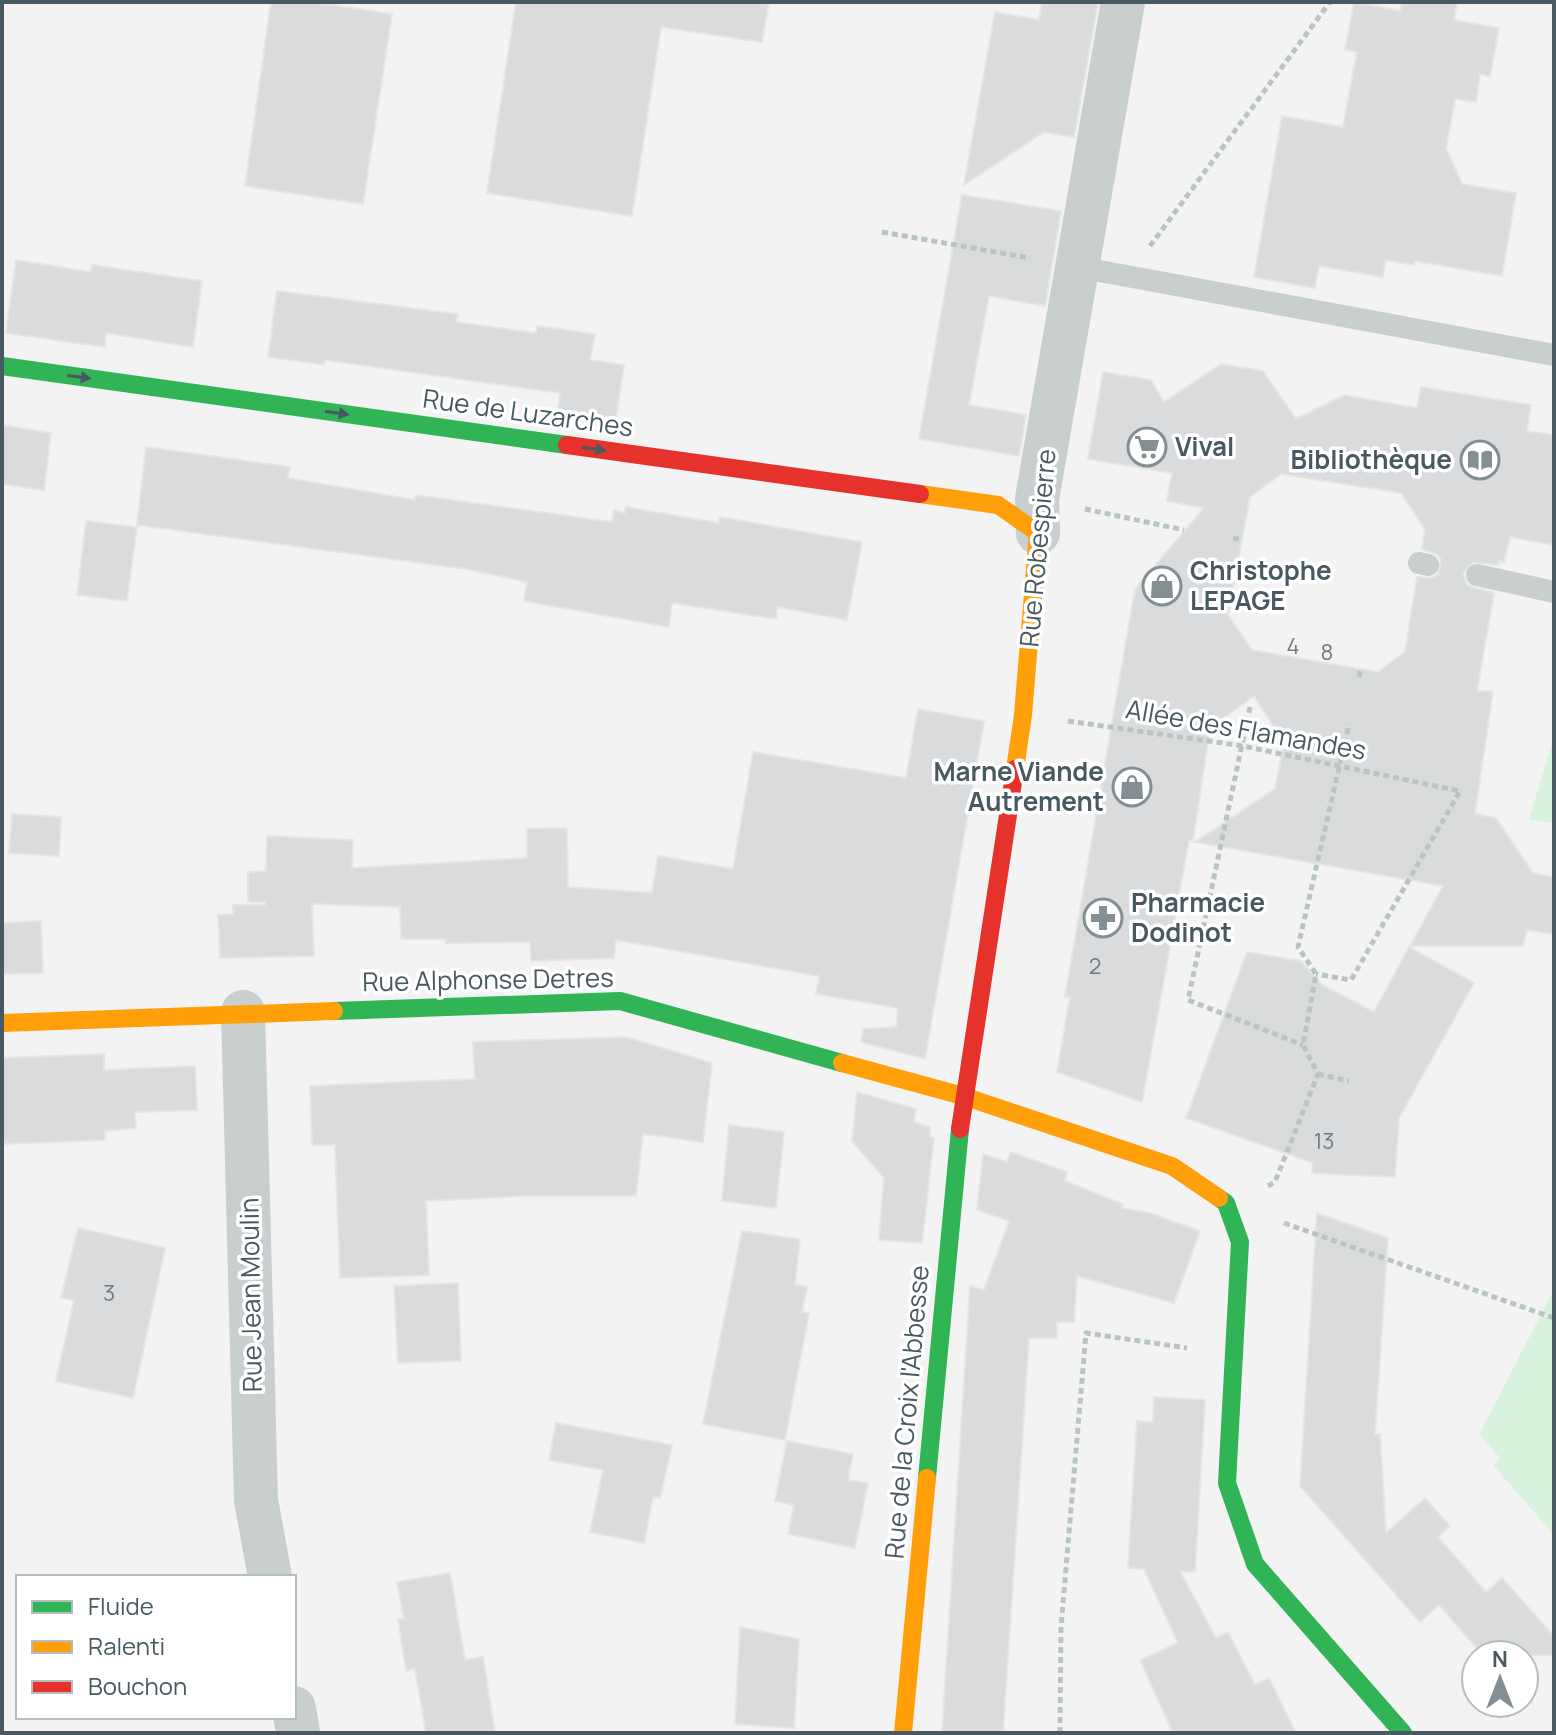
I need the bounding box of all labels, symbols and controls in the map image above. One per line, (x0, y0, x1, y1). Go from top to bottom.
one-way arrow (67, 371, 92, 384)
street label: Rue de Luzarches (421, 379, 636, 445)
one-way arrow (325, 407, 350, 420)
supermarket icon: Vival (1126, 426, 1168, 468)
place label: Vival (1175, 428, 1234, 464)
library icon: Bibliothèque (1459, 439, 1501, 481)
place label: Bibliothèque (1291, 441, 1452, 477)
one-way arrow (582, 442, 607, 455)
street label: Rue Robespierre (1010, 447, 1064, 648)
place label: Christophe LEPAGE (1190, 552, 1332, 618)
shop icon: Christophe LEPAGE (1141, 565, 1183, 607)
house number: 4 (1287, 631, 1299, 661)
house number: 8 (1321, 637, 1333, 667)
street label: Allée des Flamandes (1123, 690, 1369, 768)
place label: Marne Viande Autrement (933, 753, 1104, 819)
shop icon: Marne Viande Autrement (1111, 766, 1153, 808)
place label: Pharmacie Dodinot (1131, 884, 1265, 950)
pharmacy icon: Pharmacie Dodinot (1082, 897, 1124, 939)
house number: 2 (1089, 951, 1101, 981)
street label: Rue Alphonse Detres (362, 959, 614, 999)
house number: 13 (1314, 1126, 1334, 1156)
street label: Rue Jean Moulin (230, 1197, 270, 1393)
street label: Rue de la Croix l'Abbesse (875, 1264, 937, 1560)
house number: 3 (103, 1278, 115, 1308)
legend (16, 1575, 296, 1719)
text: Fluide (88, 1589, 154, 1622)
text: Ralenti (88, 1629, 165, 1662)
north arrow (1460, 1639, 1540, 1719)
text: N (1492, 1644, 1508, 1674)
text: Bouchon (88, 1669, 187, 1702)

